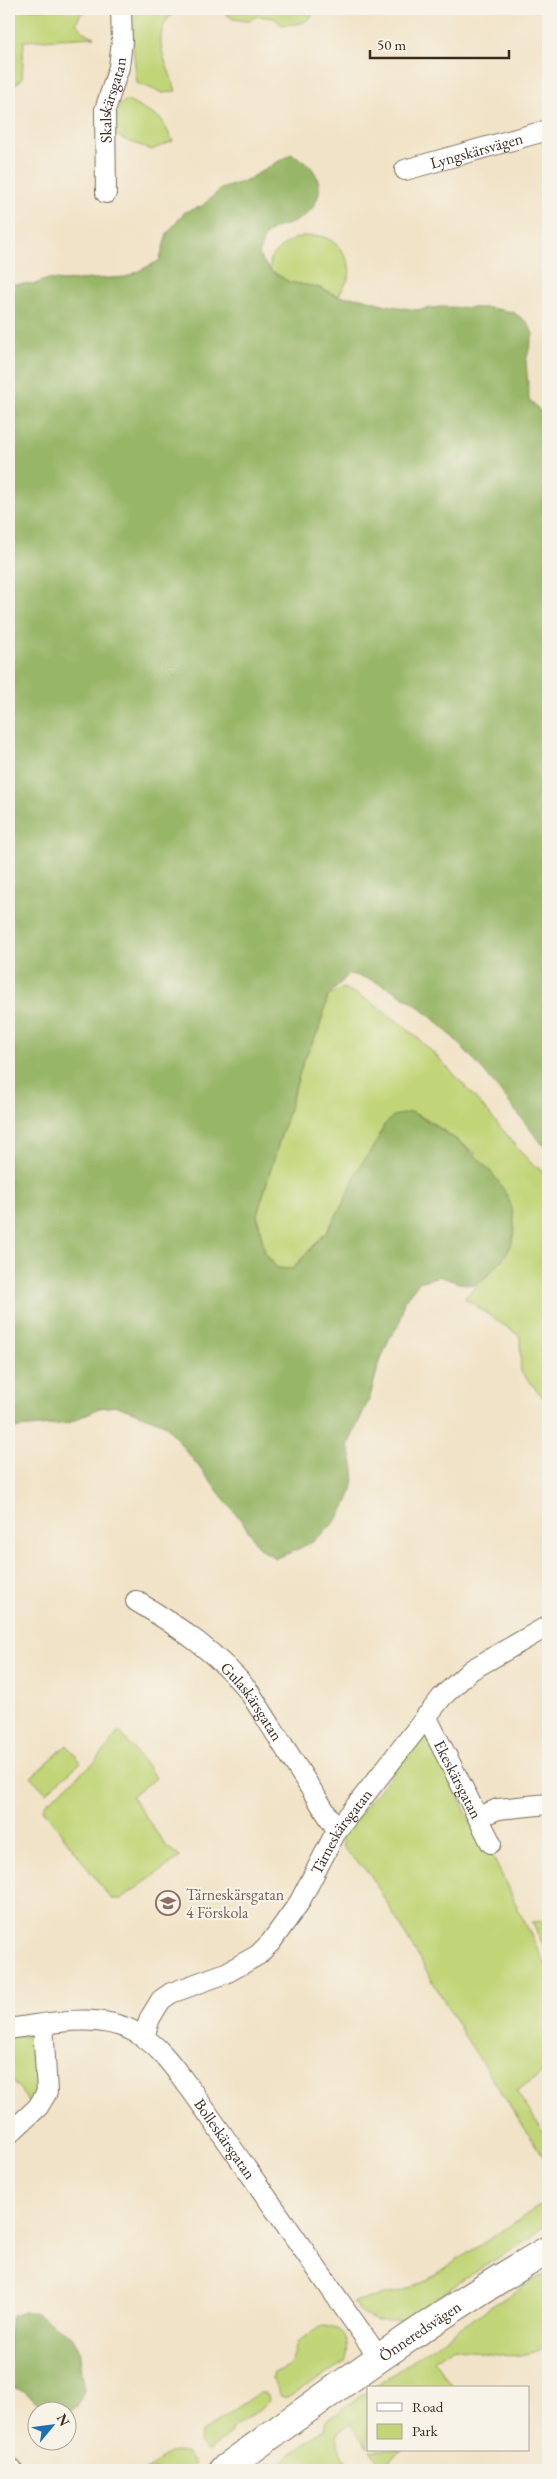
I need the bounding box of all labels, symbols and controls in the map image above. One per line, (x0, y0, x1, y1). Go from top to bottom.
scale bar (370, 28, 508, 60)
text: 50 m (377, 35, 406, 54)
street label: Skalskärsgatan (95, 56, 131, 143)
street label: Lyngskärsvägen (428, 127, 526, 174)
street label: Gulaskärsgatan (216, 1657, 288, 1745)
street label: Ekeskärsgatan (429, 1737, 487, 1823)
street label: Tärneskärsgatan (306, 1784, 377, 1878)
place label: Tärneskärsgatan 4 Förskola (186, 1884, 285, 1923)
school or university icon: Tärneskärsgatan 4 Förskola (155, 1890, 181, 1916)
street label: Bolleskärsgatan (189, 2094, 261, 2184)
street label: Önneredsvägen (375, 2296, 466, 2366)
legend (367, 2386, 530, 2452)
text: Road (412, 2397, 444, 2416)
north arrow (28, 2402, 78, 2452)
text: N (53, 2410, 74, 2430)
text: Park (412, 2421, 439, 2440)

